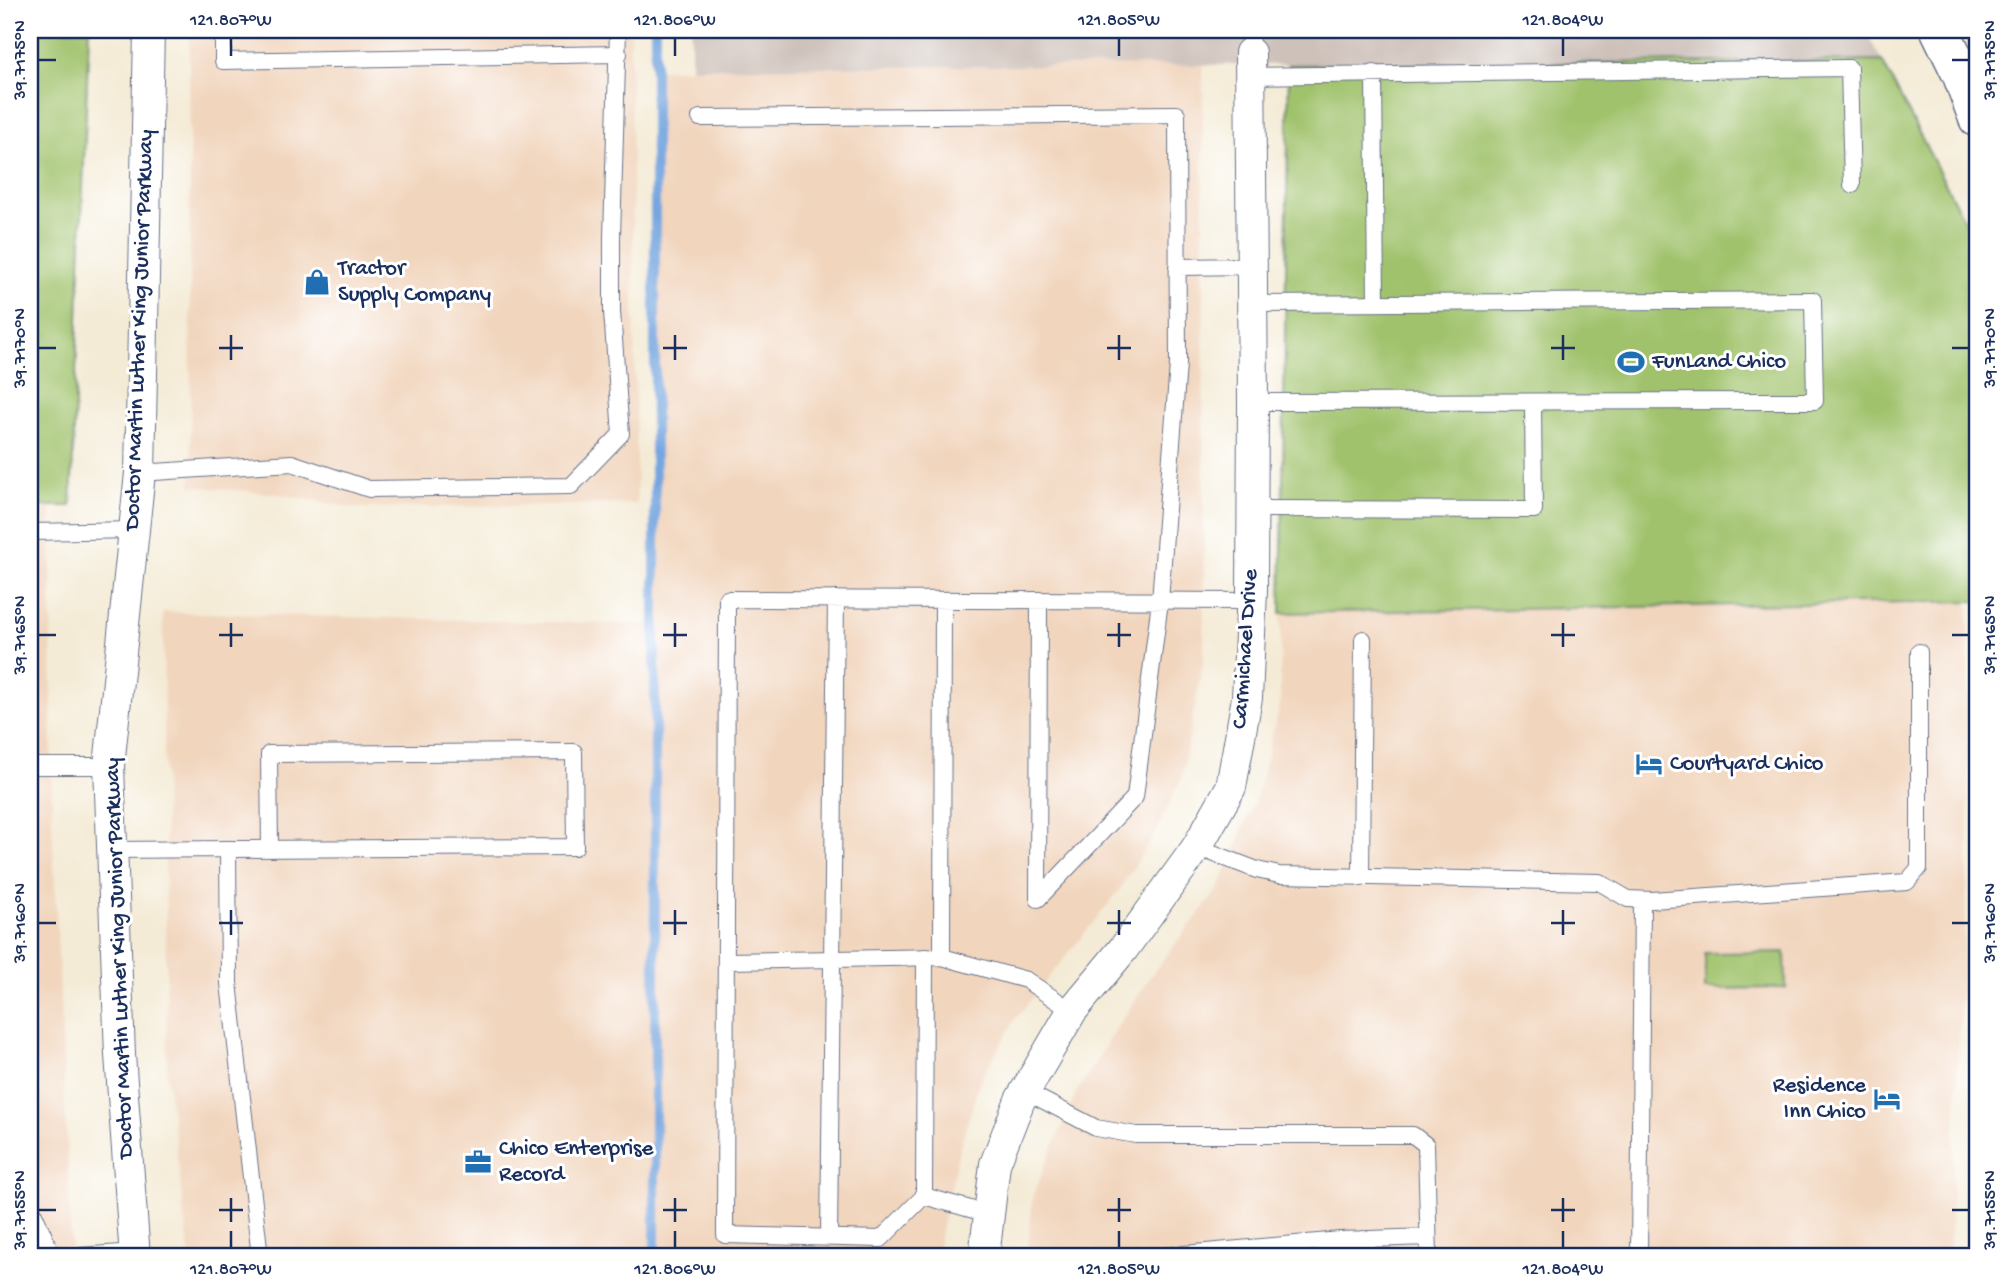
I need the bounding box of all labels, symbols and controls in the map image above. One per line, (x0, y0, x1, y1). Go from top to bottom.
text: 121.807°W (189, 11, 272, 32)
text: 121.806°W (633, 11, 716, 32)
text: 121.805°W (1077, 11, 1160, 32)
text: 121.804°W (1521, 11, 1604, 32)
text: 39.7175°N (11, 20, 32, 101)
text: 39.7175°N (1981, 20, 2002, 101)
street label: Doctor Martin Luther King Junior Parkway (119, 129, 160, 533)
place label: Tractor Supply Company (336, 256, 491, 309)
shop icon: Tractor Supply Company (302, 267, 332, 297)
text: 39.7170°N (11, 308, 32, 389)
text: 39.7170°N (1981, 308, 2002, 389)
sports icon: FunLand Chico (1616, 347, 1646, 377)
place label: FunLand Chico (1651, 349, 1786, 376)
street label: Carmichael Drive (1227, 567, 1265, 730)
text: 39.7165°N (11, 595, 32, 676)
text: 39.7165°N (1981, 595, 2002, 676)
hotel icon: Courtyard Chico (1634, 749, 1664, 779)
place label: Courtyard Chico (1670, 751, 1824, 778)
street label: Doctor Martin Luther King Junior Parkway (100, 757, 141, 1161)
text: 39.7160°N (11, 883, 32, 964)
text: 39.7160°N (1981, 883, 2002, 964)
place label: Residence Inn Chico (1773, 1073, 1867, 1126)
hotel icon: Residence Inn Chico (1872, 1084, 1902, 1114)
place label: Chico Enterprise Record (499, 1136, 655, 1189)
office icon: Chico Enterprise Record (463, 1147, 493, 1177)
text: 39.7155°N (11, 1170, 32, 1251)
text: 39.7155°N (1981, 1170, 2002, 1251)
text: 121.807°W (189, 1260, 272, 1281)
text: 121.806°W (633, 1260, 716, 1281)
text: 121.805°W (1077, 1260, 1160, 1281)
text: 121.804°W (1521, 1260, 1604, 1281)

